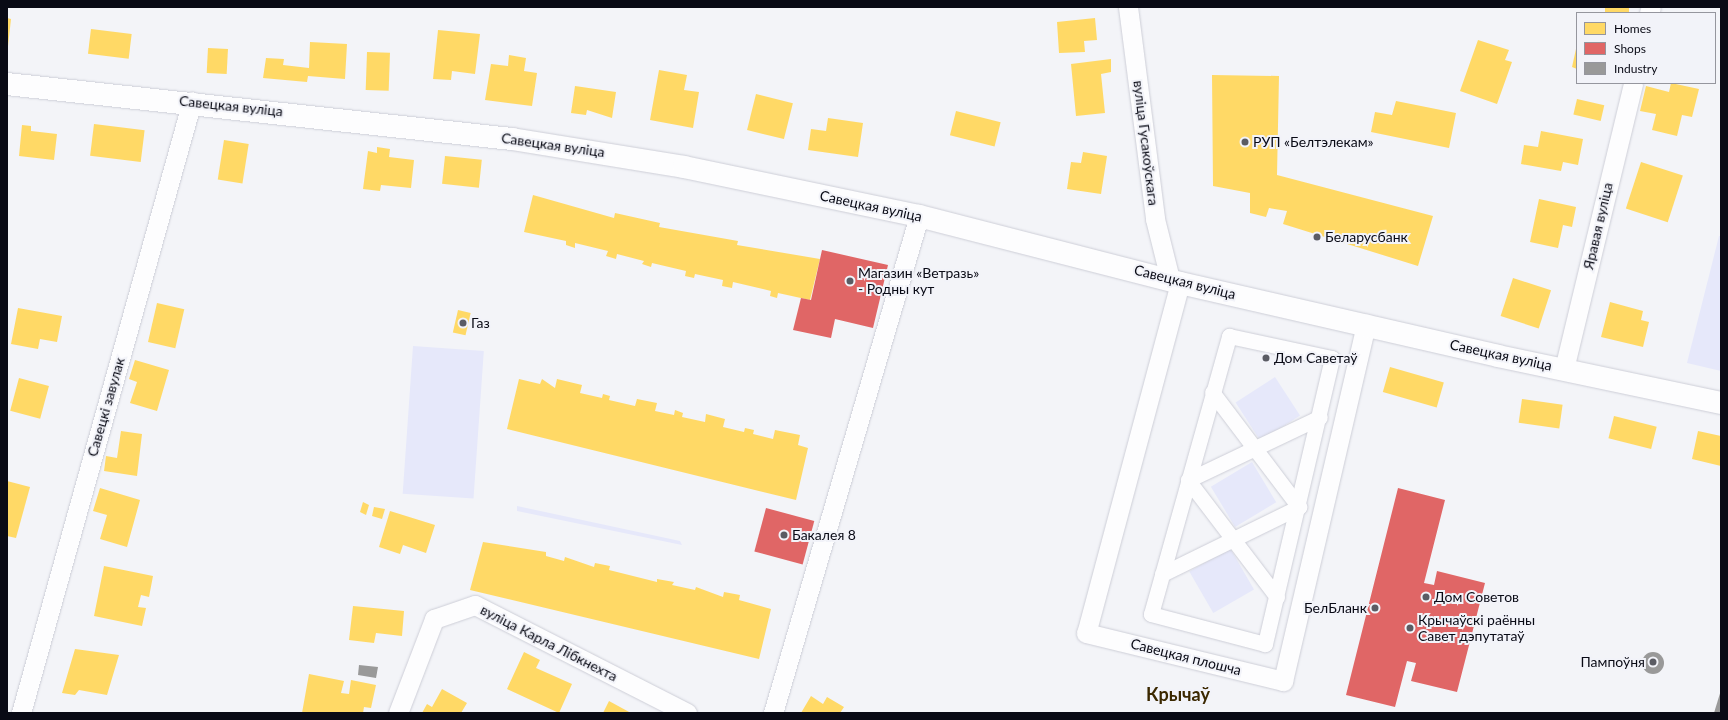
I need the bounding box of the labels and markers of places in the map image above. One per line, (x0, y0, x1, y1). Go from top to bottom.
place label: РУП «Белтэлекам» (1253, 134, 1374, 150)
marker: РУП «Белтэлекам» (1240, 137, 1250, 147)
place label: Беларусбанк (1325, 229, 1408, 245)
marker: Беларусбанк (1312, 232, 1322, 242)
place label: Магазин «Ветразь» - Родны кут (858, 265, 979, 298)
marker: Магазин «Ветразь» - Родны кут (845, 276, 855, 286)
place label: Газ (471, 315, 490, 331)
marker: Газ (458, 318, 468, 328)
place label: Дом Саветаў (1274, 350, 1358, 366)
marker: Дом Саветаў (1261, 353, 1271, 363)
place label: Бакалея 8 (792, 527, 856, 543)
marker: Бакалея 8 (779, 530, 789, 540)
place label: Дом Советов (1434, 589, 1519, 605)
marker: Дом Советов (1421, 592, 1431, 602)
place label: БелБланк (1304, 600, 1367, 616)
marker: БелБланк (1370, 603, 1380, 613)
place label: Крычаўскі раённы Савет дэпутатаў (1418, 612, 1535, 644)
marker: Крычаўскі раённы Савет дэпутатаў (1405, 623, 1415, 633)
place label: Пампоўня (1580, 654, 1645, 670)
marker: Пампоўня (1648, 657, 1658, 667)

